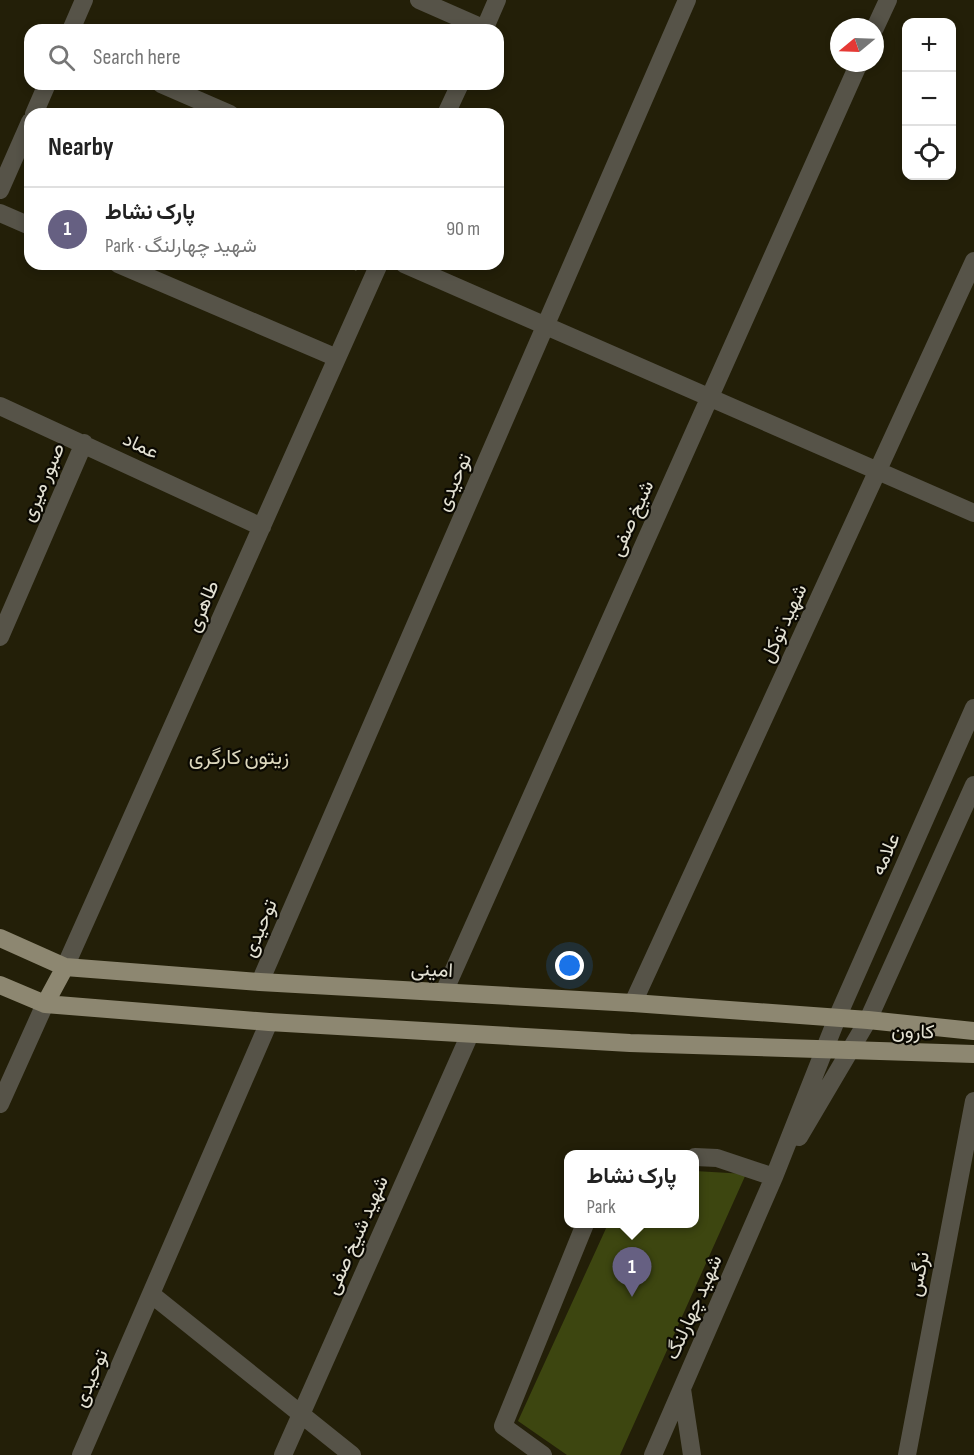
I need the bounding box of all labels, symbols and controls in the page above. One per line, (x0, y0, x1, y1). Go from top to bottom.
north arrow (830, 18, 884, 72)
map controls (902, 18, 956, 180)
button: + (902, 18, 956, 72)
search box (24, 24, 504, 90)
icon: search (45, 41, 78, 74)
text: Search here (93, 44, 180, 71)
button: − (902, 72, 956, 126)
button: locate (902, 126, 956, 180)
text: Nearby (48, 132, 114, 163)
text: پارک نشاط (105, 199, 195, 226)
text: 1 (64, 217, 71, 241)
text: 90 m (446, 217, 480, 241)
text: Park · شهید چهارلنگ (105, 234, 257, 258)
street label: عماد (119, 427, 162, 465)
street label: صبور میری (16, 439, 70, 525)
street label: توحیدی (431, 450, 477, 515)
street label: شیخ صفی (605, 477, 660, 561)
street label: طاهری (181, 577, 225, 636)
street label: شهید توکل (755, 580, 813, 667)
district label: زیتون کارگری (189, 745, 289, 770)
street label: علامه (866, 830, 906, 879)
street label: توحیدی (237, 896, 283, 961)
your location (555, 951, 584, 980)
street label: امینی (410, 957, 454, 983)
street label: کارون (891, 1020, 935, 1044)
popup (564, 1150, 699, 1228)
text: پارک نشاط (586, 1163, 677, 1190)
street label: شهید شیخ صفی (320, 1172, 395, 1299)
text: Park (586, 1195, 616, 1219)
pin: 1 (612, 1248, 652, 1297)
street label: نرگس (903, 1250, 935, 1299)
street label: شهید چهارلنگ (660, 1251, 729, 1364)
street label: توحیدی (68, 1346, 114, 1411)

